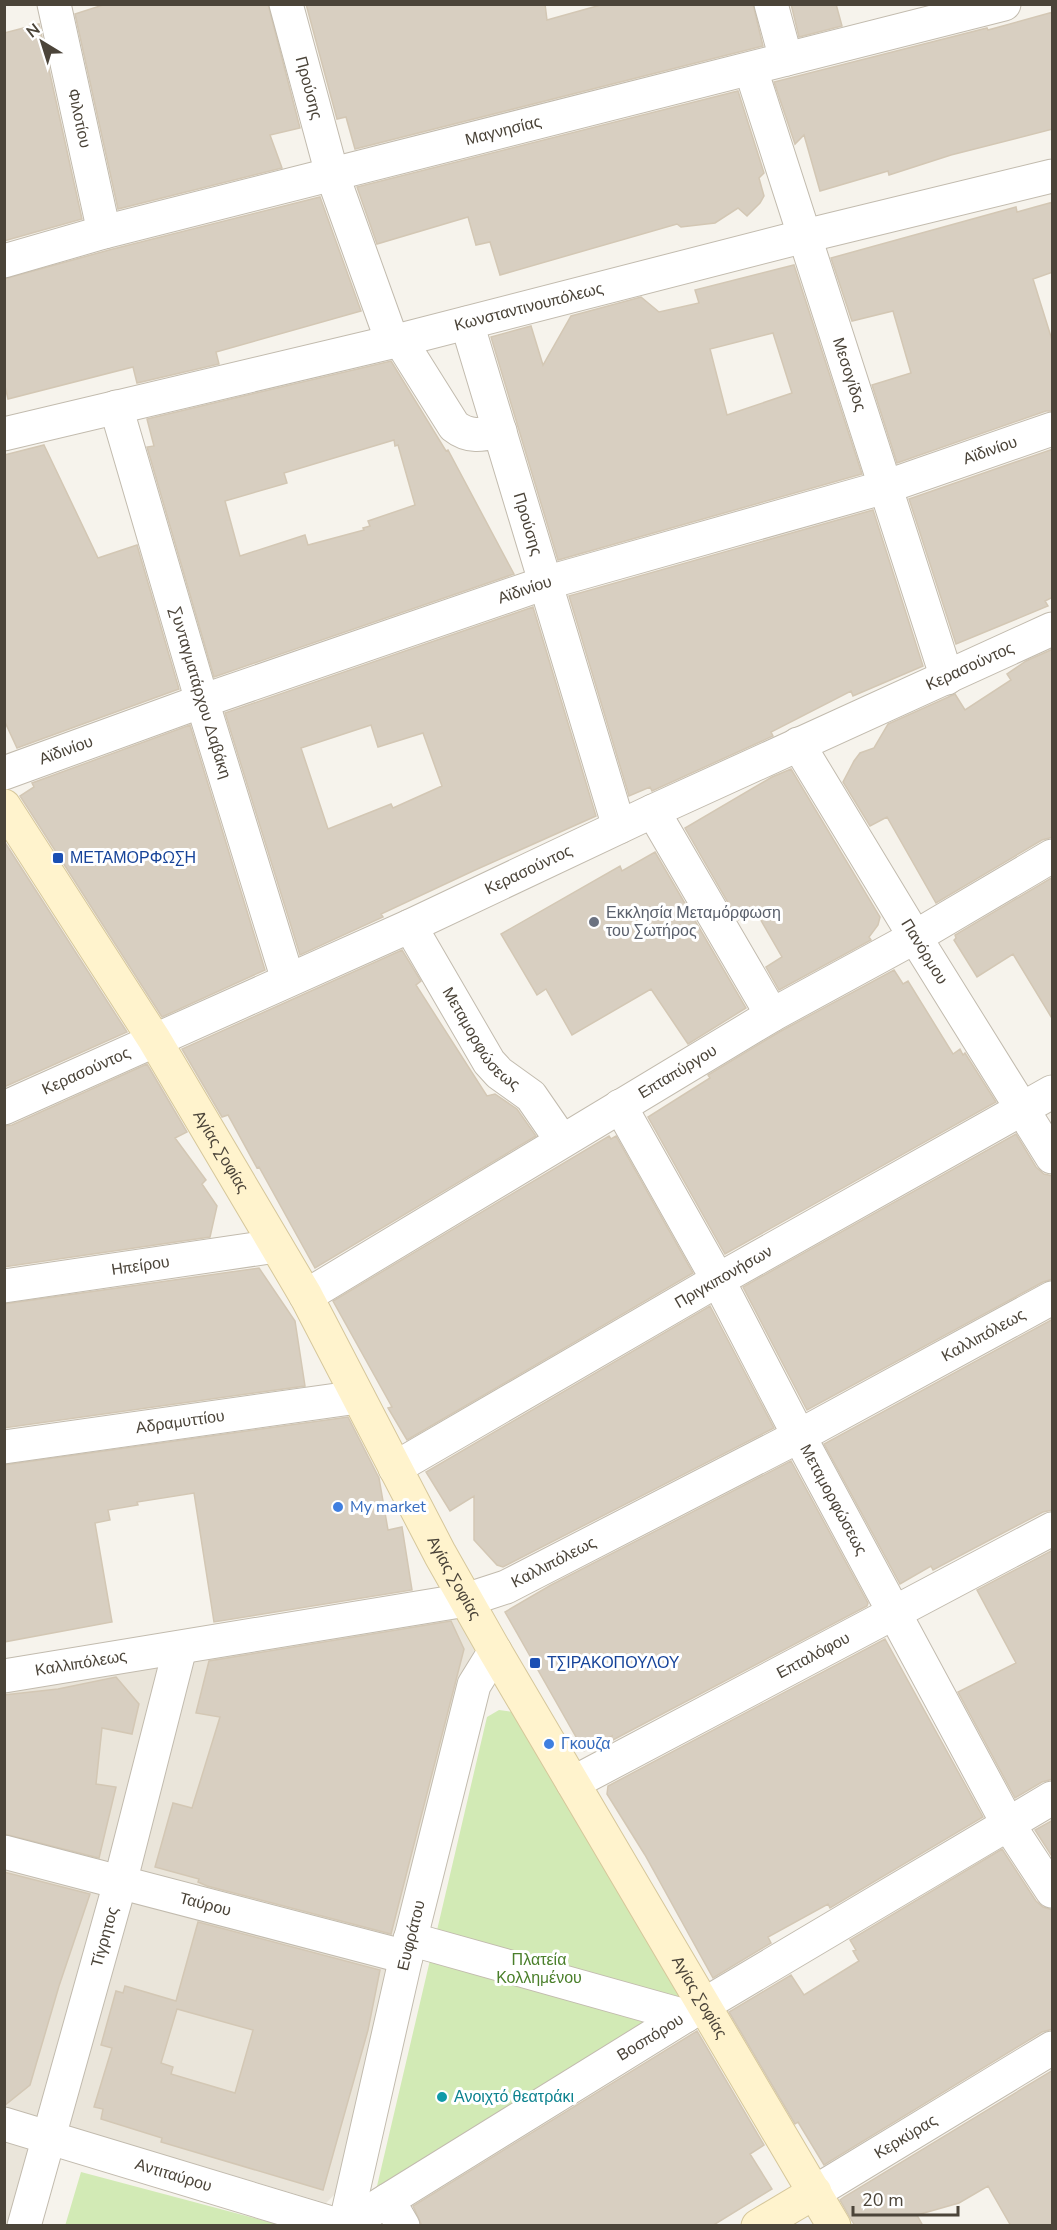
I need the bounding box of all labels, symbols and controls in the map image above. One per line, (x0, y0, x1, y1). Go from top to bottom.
north arrow (12, 12, 72, 72)
text: N (22, 19, 45, 43)
street label: Προύσης (290, 54, 328, 122)
street label: Φιλοτίου (62, 86, 96, 150)
street label: Μαγνησίας (463, 111, 544, 151)
street label: Κωνσταντινουπόλεως (452, 277, 606, 337)
street label: Μεσογίδος (827, 335, 871, 415)
street label: Αϊδινίου (960, 431, 1020, 470)
street label: Προύσης (508, 490, 548, 559)
street label: Αϊδινίου (495, 571, 554, 609)
street label: Συνταγματάρχου Δαβάκη (164, 604, 236, 782)
street label: Κερασούντος (922, 637, 1018, 696)
street label: Αϊδινίου (36, 731, 96, 770)
street label: Κερασούντος (481, 840, 576, 900)
place label: ΜΕΤΑΜΟΡΦΩΣΗ (70, 847, 196, 869)
marker: ΜΕΤΑΜΟΡΦΩΣΗ (51, 851, 65, 865)
place label: Εκκλησία Μεταμόρφωση του Σωτήρος (606, 902, 781, 942)
marker: Εκκλησία Μεταμόρφωση του Σωτήρος (587, 915, 601, 929)
street label: Πανόρμου (896, 915, 953, 989)
street label: Μεταμορφώσεως (437, 983, 525, 1096)
street label: Επταπύργου (634, 1040, 721, 1104)
street label: Κερασούντος (39, 1042, 134, 1101)
street label: Αγίας Σοφίας (188, 1106, 254, 1197)
street label: Πριγκιπονήσων (671, 1241, 777, 1314)
street label: Ηπείρου (110, 1251, 171, 1281)
street label: Καλλιπόλεως (938, 1303, 1030, 1367)
street label: Αδραμυττίου (134, 1405, 226, 1439)
street label: Μεταμορφώσεως (795, 1441, 872, 1559)
place label: My market (350, 1496, 426, 1518)
marker: My market (331, 1500, 345, 1514)
street label: Καλλιπόλεως (508, 1531, 600, 1593)
street label: Αγίας Σοφίας (422, 1532, 486, 1624)
street label: Επταλόφου (773, 1627, 854, 1684)
street label: Καλλιπόλεως (33, 1645, 129, 1682)
place label: ΤΣΙΡΑΚΟΠΟΥΛΟΥ (547, 1652, 680, 1674)
marker: ΤΣΙΡΑΚΟΠΟΥΛΟΥ (528, 1656, 542, 1670)
place label: Γκουζα (561, 1733, 611, 1755)
marker: Γκουζα (542, 1737, 556, 1751)
street label: Ταύρου (177, 1887, 234, 1922)
street label: Ευφράτου (392, 1898, 431, 1973)
street label: Τίγρητος (86, 1904, 124, 1970)
park label: Πλατεία Κολλημένου (496, 1949, 582, 1989)
street label: Αγίας Σοφίας (666, 1952, 732, 2043)
street label: Βοσπόρου (613, 2008, 688, 2066)
place label: Ανοιχτό θεατράκι (454, 2086, 575, 2108)
marker: Ανοιχτό θεατράκι (435, 2090, 449, 2104)
street label: Κερκύρας (870, 2109, 941, 2164)
street label: Αντιταύρου (132, 2153, 214, 2197)
scale bar (853, 2179, 958, 2217)
text: 20 m (862, 2188, 904, 2212)

